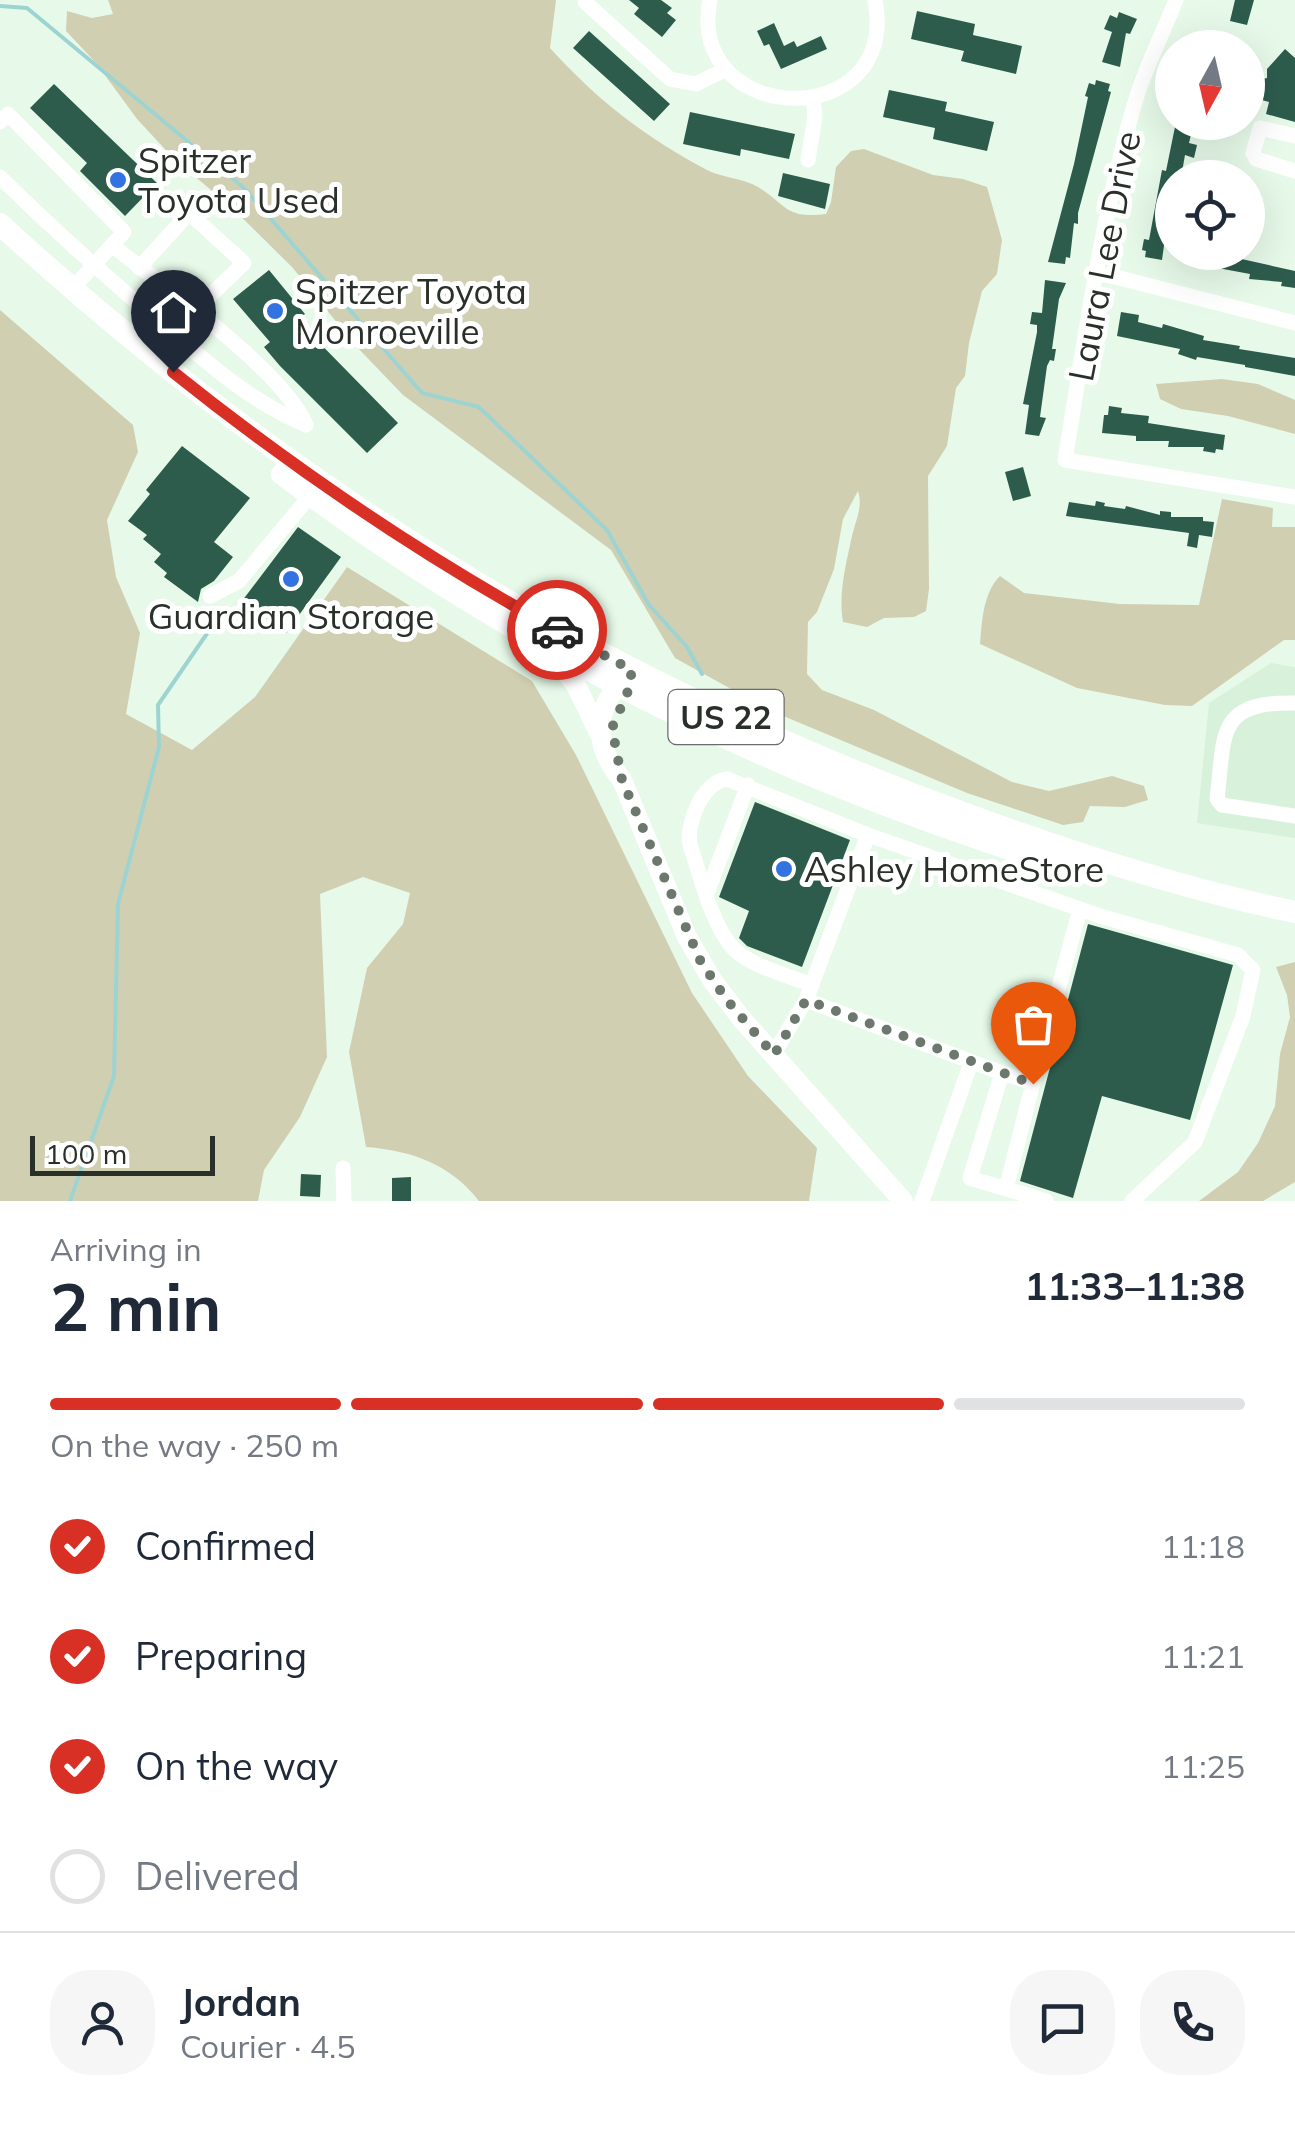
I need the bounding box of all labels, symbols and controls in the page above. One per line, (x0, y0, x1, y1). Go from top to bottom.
north arrow (1155, 30, 1265, 140)
map controls (1155, 30, 1265, 270)
street label: Laura Lee Drive (1058, 127, 1150, 385)
place label: Spitzer Toyota Used (138, 138, 340, 222)
button: locate (1155, 160, 1265, 270)
marker: Spitzer Toyota Used (107, 169, 129, 191)
place label: Spitzer Toyota Monroeville (295, 269, 527, 353)
pin (131, 270, 216, 373)
icon: home (146, 285, 201, 340)
marker: Spitzer Toyota Monroeville (264, 300, 286, 322)
marker: Guardian Storage (280, 568, 302, 590)
courier (507, 580, 607, 680)
place label: Guardian Storage (148, 594, 434, 638)
icon: car (530, 603, 585, 658)
road number: US 22 (668, 690, 784, 744)
place label: Ashley HomeStore (804, 847, 1104, 891)
marker: Ashley HomeStore (773, 858, 795, 880)
pin (991, 982, 1076, 1085)
icon: bag (1006, 997, 1061, 1052)
scale bar (30, 1131, 215, 1176)
text: 100 m (45, 1136, 127, 1171)
text: Arriving in (50, 1229, 202, 1269)
text: 11:33–11:38 (1025, 1262, 1245, 1310)
text: 2 min (50, 1266, 221, 1347)
text: On the way · 250 m (50, 1425, 339, 1465)
icon: check (50, 1519, 105, 1574)
text: Confirmed (135, 1522, 316, 1570)
text: 11:18 (1161, 1526, 1245, 1566)
icon: check (50, 1629, 105, 1684)
text: Preparing (135, 1632, 307, 1680)
text: 11:21 (1161, 1636, 1245, 1676)
icon: check (50, 1739, 105, 1794)
text: On the way (135, 1742, 338, 1790)
text: 11:25 (1161, 1746, 1245, 1786)
text: Delivered (135, 1852, 300, 1900)
button: person (50, 1970, 155, 2075)
button: chat (1010, 1970, 1115, 2075)
button: phone (1140, 1970, 1245, 2075)
text: Jordan (180, 1978, 301, 2026)
text: Courier · 4.5 (180, 2026, 356, 2066)

